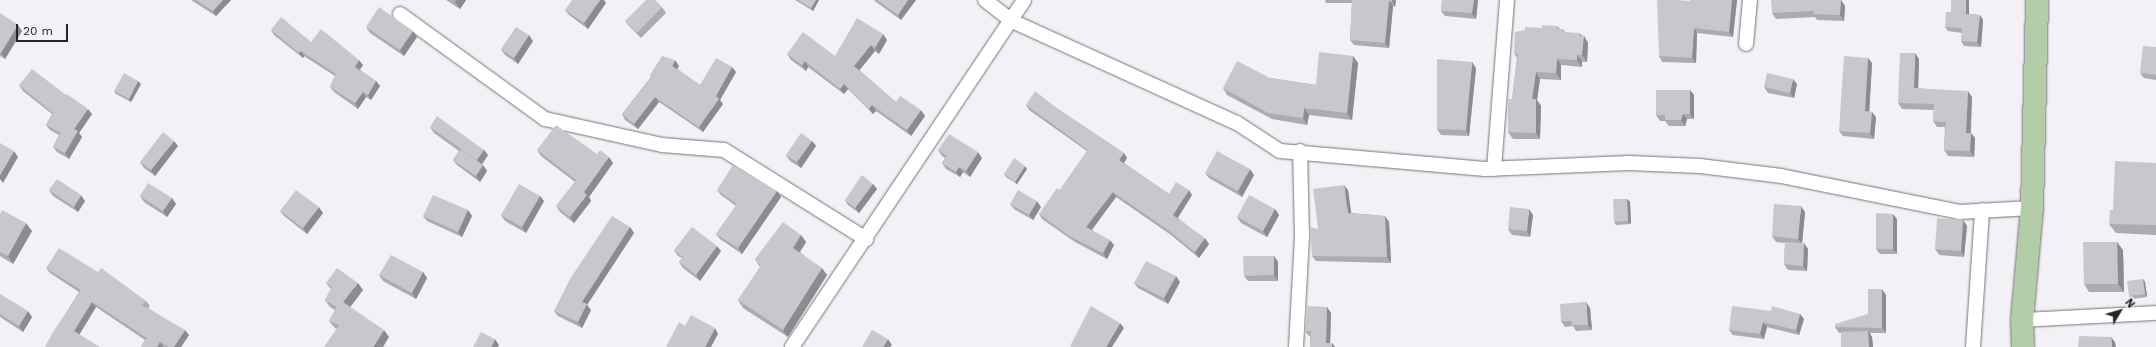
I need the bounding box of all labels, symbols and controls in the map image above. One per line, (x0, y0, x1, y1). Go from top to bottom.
scale bar (18, 16, 70, 42)
text: 20 m (23, 24, 53, 38)
north arrow (2100, 291, 2140, 331)
text: N (2122, 296, 2137, 311)

